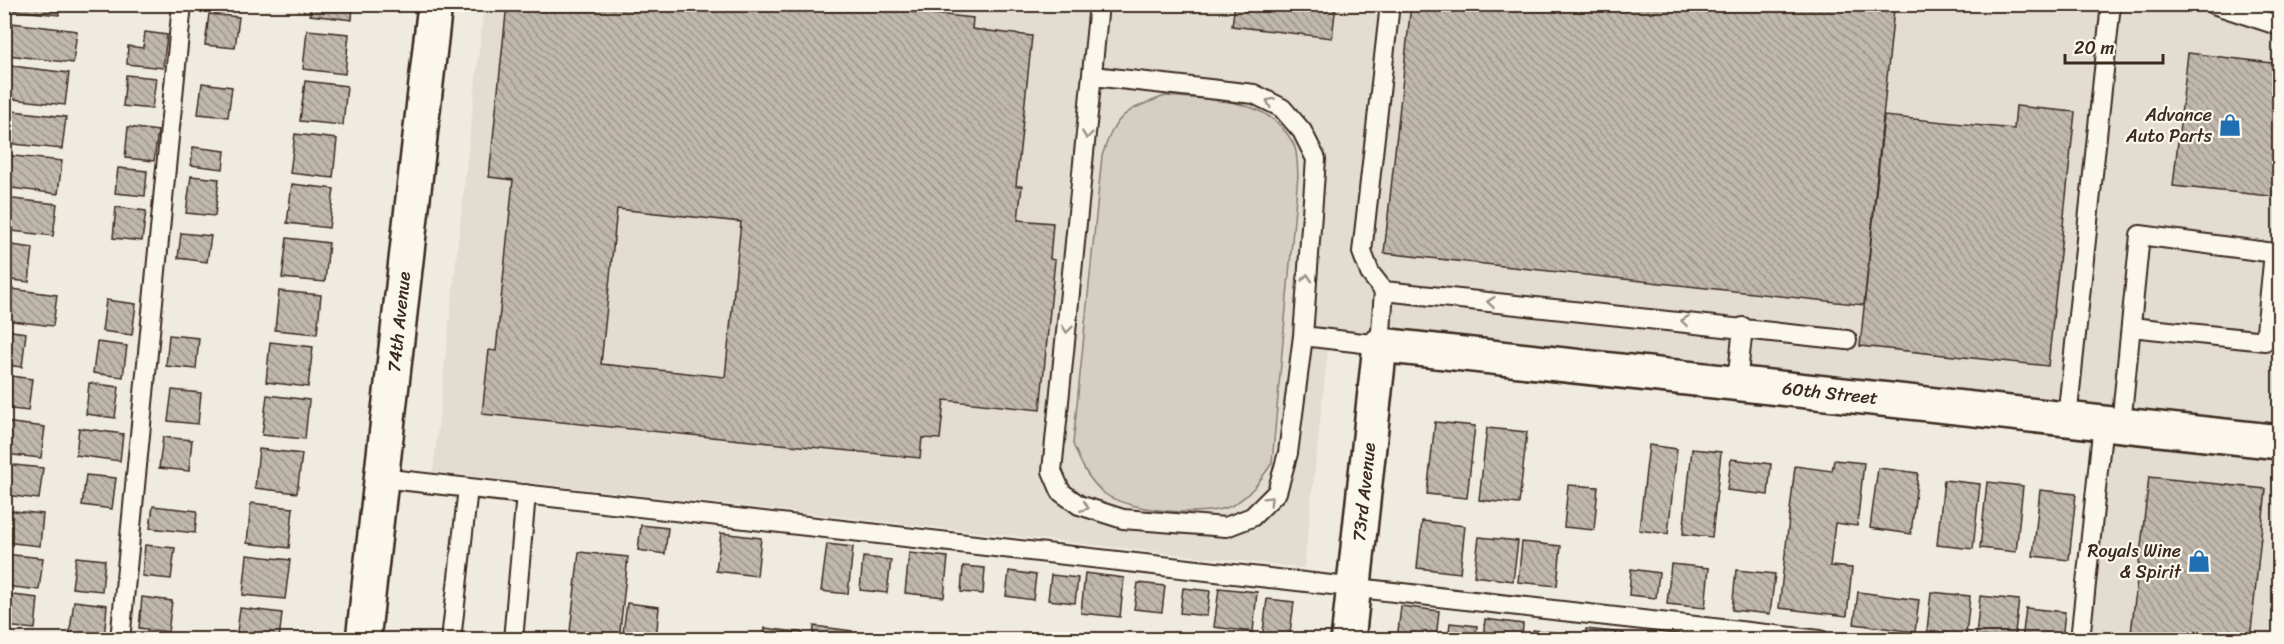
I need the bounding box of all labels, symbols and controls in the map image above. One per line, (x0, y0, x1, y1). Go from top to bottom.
scale bar (2065, 27, 2162, 65)
text: 20 m (2074, 32, 2114, 64)
one-way arrow (1265, 98, 1276, 109)
place label: Advance Auto Parts (2125, 99, 2213, 152)
shop icon: Advance Auto Parts (2217, 112, 2243, 138)
one-way arrow (1081, 130, 1094, 139)
street label: 74th Avenue (378, 270, 420, 374)
one-way arrow (1300, 273, 1313, 282)
one-way arrow (1486, 296, 1495, 308)
one-way arrow (1680, 316, 1689, 328)
one-way arrow (1061, 324, 1074, 333)
street label: 60th Street (1781, 372, 1879, 414)
street label: 73rd Avenue (1343, 441, 1385, 543)
one-way arrow (1262, 496, 1273, 507)
one-way arrow (1080, 499, 1090, 512)
place label: Royals Wine & Spirit (2088, 535, 2182, 588)
shop icon: Royals Wine & Spirit (2186, 548, 2212, 574)

